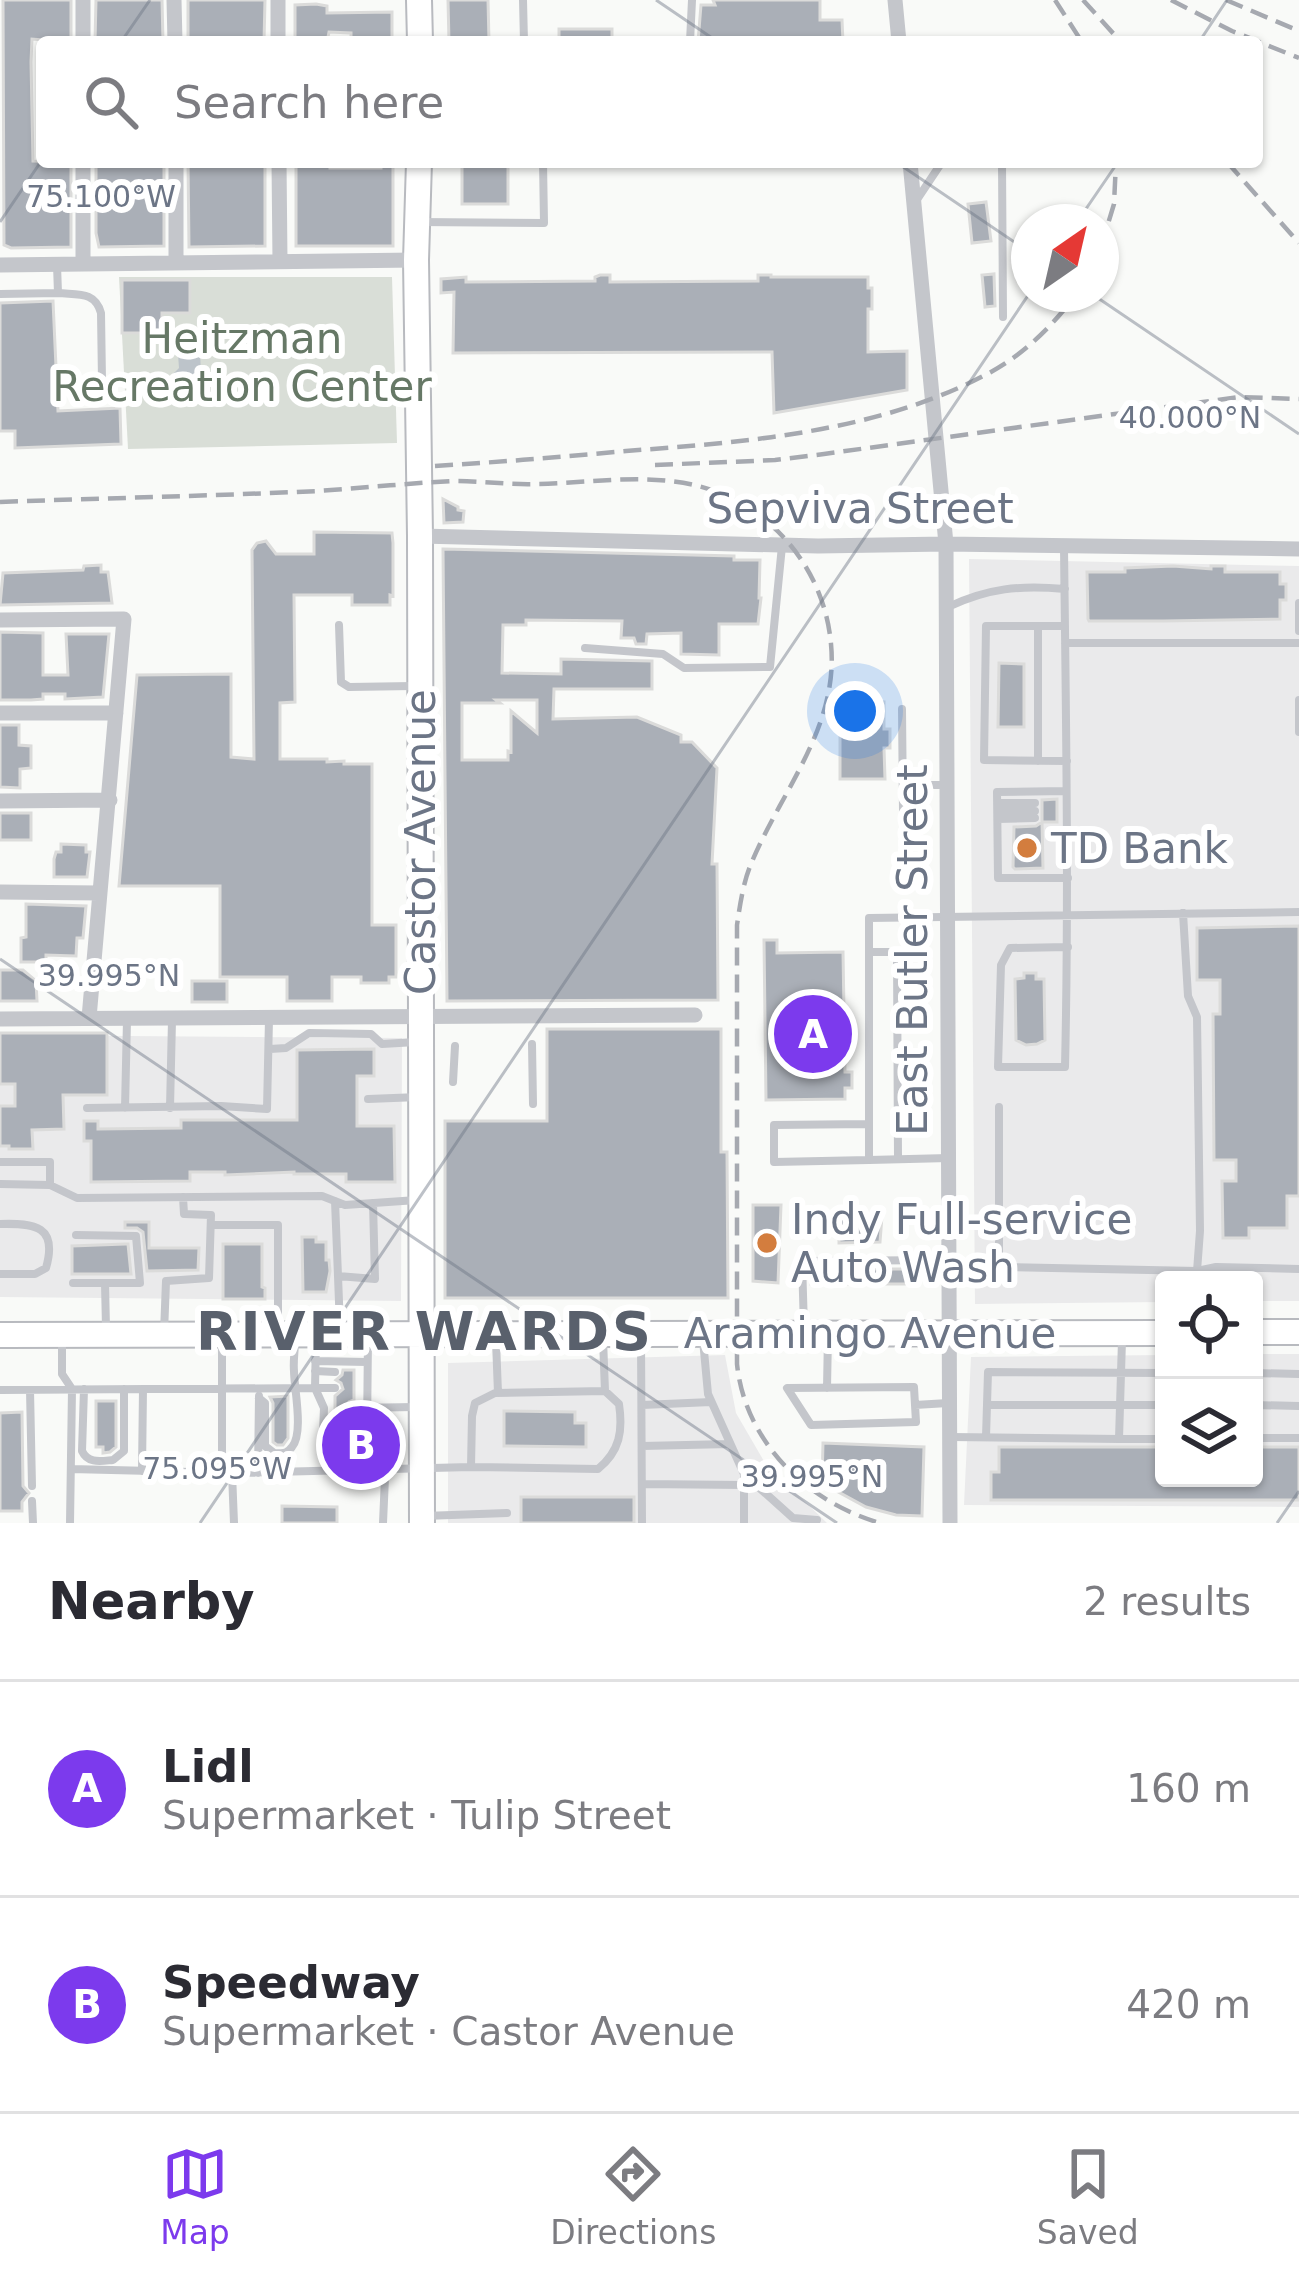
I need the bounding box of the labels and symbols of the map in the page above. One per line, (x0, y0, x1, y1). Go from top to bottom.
text: 75.100°W (26, 179, 176, 214)
north arrow (1011, 204, 1119, 312)
park label: Heitzman Recreation Center (52, 314, 432, 411)
text: 40.000°N (1119, 400, 1261, 435)
street label: Sepviva Street (706, 484, 1014, 533)
your location (825, 681, 885, 741)
street label: Castor Avenue (396, 689, 445, 995)
street label: East Butler Street (888, 764, 937, 1136)
place label: TD Bank (1050, 824, 1229, 873)
marker: TD Bank (1014, 835, 1040, 861)
text: 39.995°N (38, 958, 180, 993)
pin: A (774, 989, 852, 1079)
place label: Indy Full-service Auto Wash (791, 1195, 1132, 1292)
marker: Indy Full-service Auto Wash (754, 1230, 780, 1256)
district label: RIVER WARDS (196, 1300, 654, 1363)
street label: Aramingo Avenue (684, 1309, 1056, 1358)
pin: B (322, 1400, 400, 1490)
text: 75.095°W (142, 1451, 292, 1486)
text: 39.995°N (741, 1459, 883, 1494)

